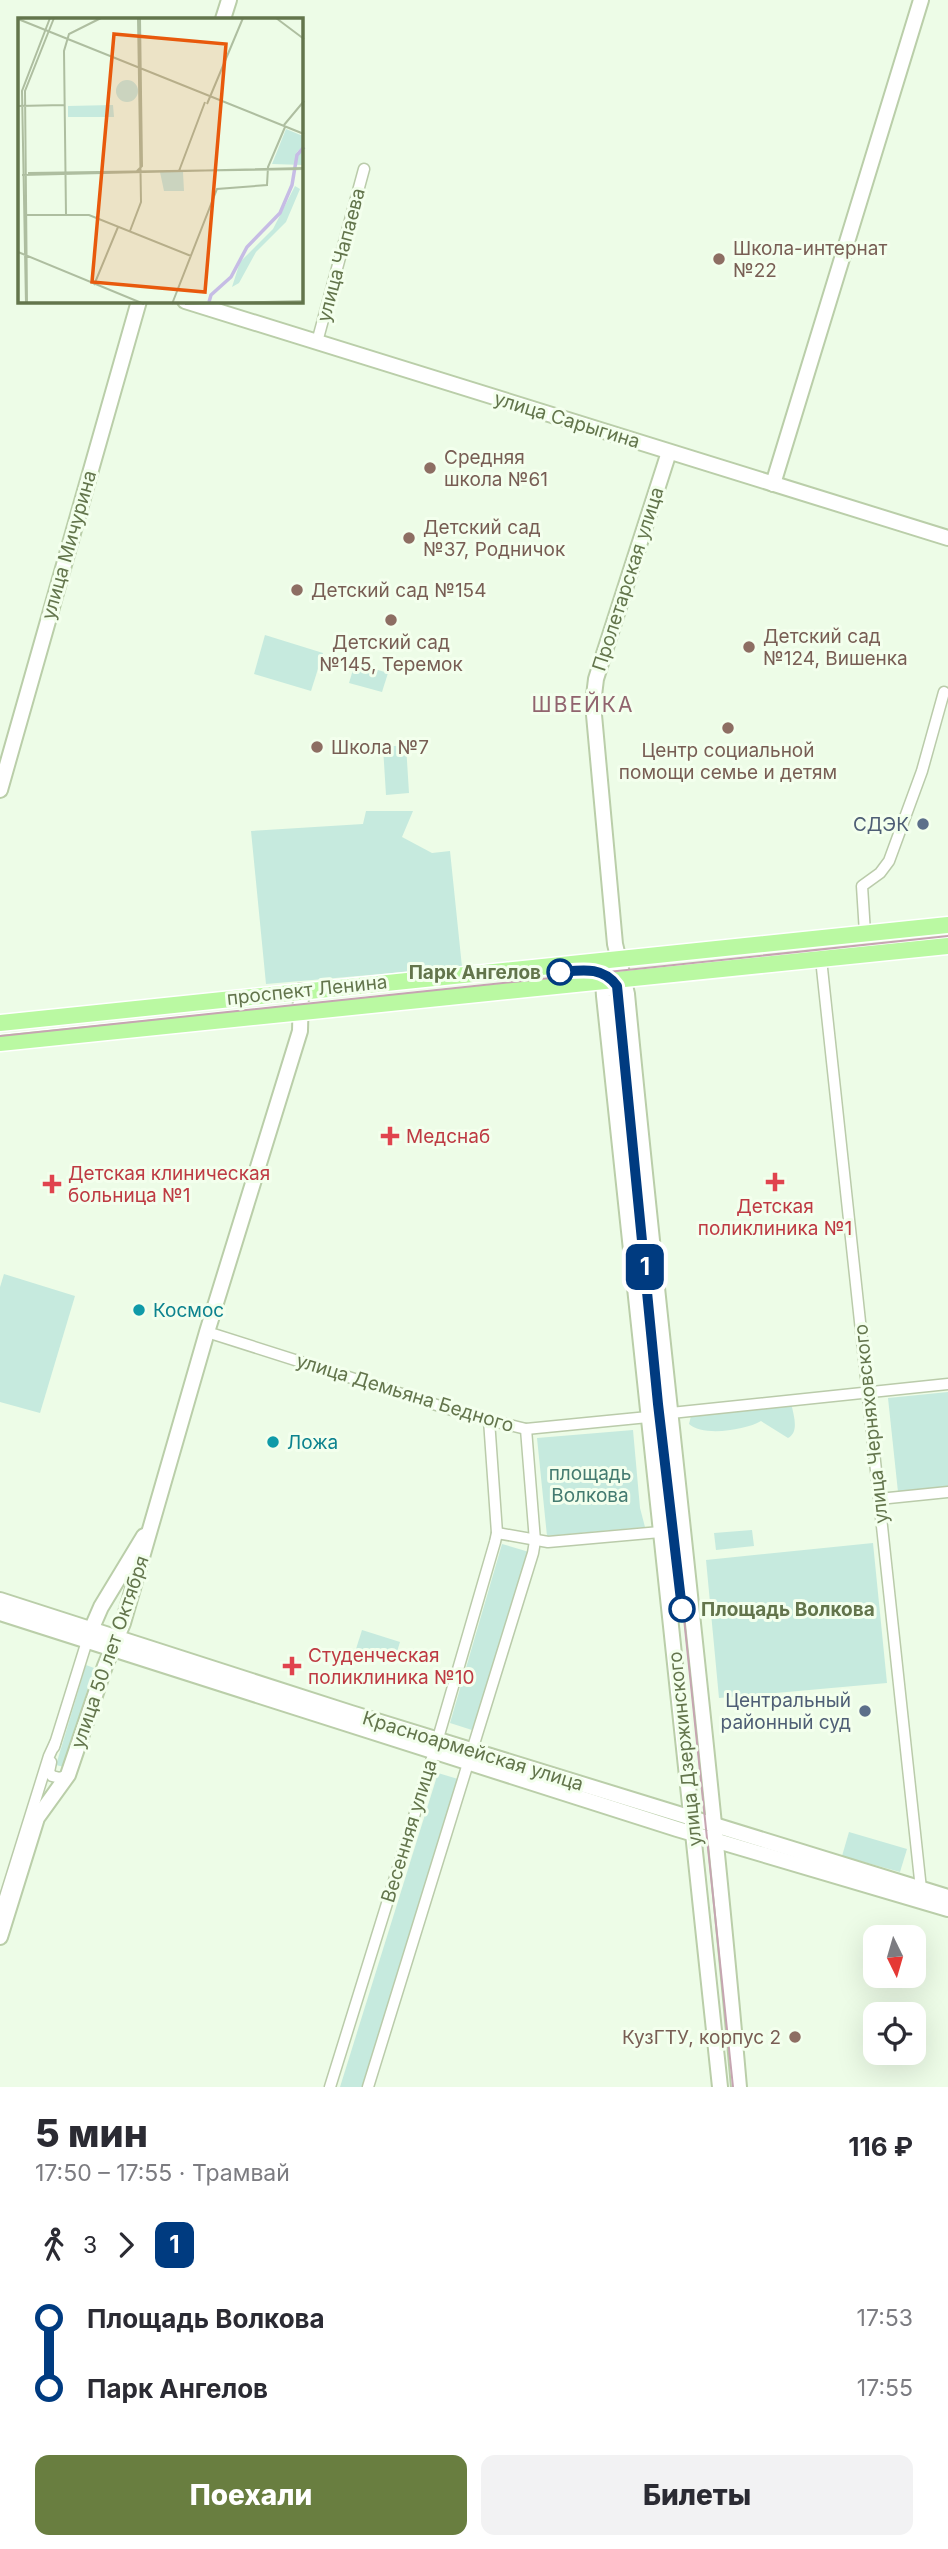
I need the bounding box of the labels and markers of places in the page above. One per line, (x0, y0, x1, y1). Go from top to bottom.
place label: Школа-интернат №22 (733, 237, 887, 282)
marker: Школа-интернат №22 (711, 251, 727, 267)
place label: Средняя школа №61 (444, 446, 548, 491)
marker: Средняя школа №61 (422, 460, 438, 476)
place label: Детский сад №37, Родничок (423, 516, 566, 561)
marker: Детский сад №37, Родничок (401, 530, 417, 546)
place label: Детский сад №154 (311, 579, 486, 602)
marker: Детский сад №154 (289, 582, 305, 598)
marker: Детский сад №145, Теремок (383, 612, 399, 628)
place label: Детский сад №124, Вишенка (763, 625, 908, 670)
place label: Детский сад №145, Теремок (319, 631, 463, 676)
marker: Детский сад №124, Вишенка (741, 639, 757, 655)
marker: Центр социальной помощи семье и детям (720, 720, 736, 736)
place label: Школа №7 (331, 736, 429, 759)
marker: Школа №7 (309, 739, 325, 755)
place label: Центр социальной помощи семье и детям (619, 739, 837, 784)
place label: СДЭК (853, 813, 909, 836)
marker: СДЭК (915, 816, 931, 832)
marker: Парк Ангелов (547, 959, 573, 985)
place label: Парк Ангелов (409, 961, 541, 984)
place label: Медснаб (406, 1125, 490, 1148)
marker: Медснаб (380, 1126, 400, 1146)
place label: Детская клиническая больница №1 (68, 1162, 270, 1207)
marker: Детская поликлиника №1 (765, 1172, 785, 1192)
marker: Детская клиническая больница №1 (42, 1174, 62, 1194)
place label: Детская поликлиника №1 (698, 1195, 852, 1240)
place label: Космос (153, 1299, 224, 1322)
marker: Космос (131, 1302, 147, 1318)
place label: Ложа (287, 1431, 338, 1454)
marker: Ложа (265, 1434, 281, 1450)
marker: Площадь Волкова (669, 1596, 695, 1622)
place label: Площадь Волкова (701, 1598, 875, 1621)
place label: Студенческая поликлиника №10 (308, 1644, 474, 1689)
marker: Студенческая поликлиника №10 (282, 1656, 302, 1676)
place label: Центральный районный суд (721, 1689, 851, 1734)
marker: Центральный районный суд (857, 1703, 873, 1719)
place label: КузГТУ, корпус 2 (622, 2026, 781, 2049)
marker: КузГТУ, корпус 2 (787, 2029, 803, 2045)

